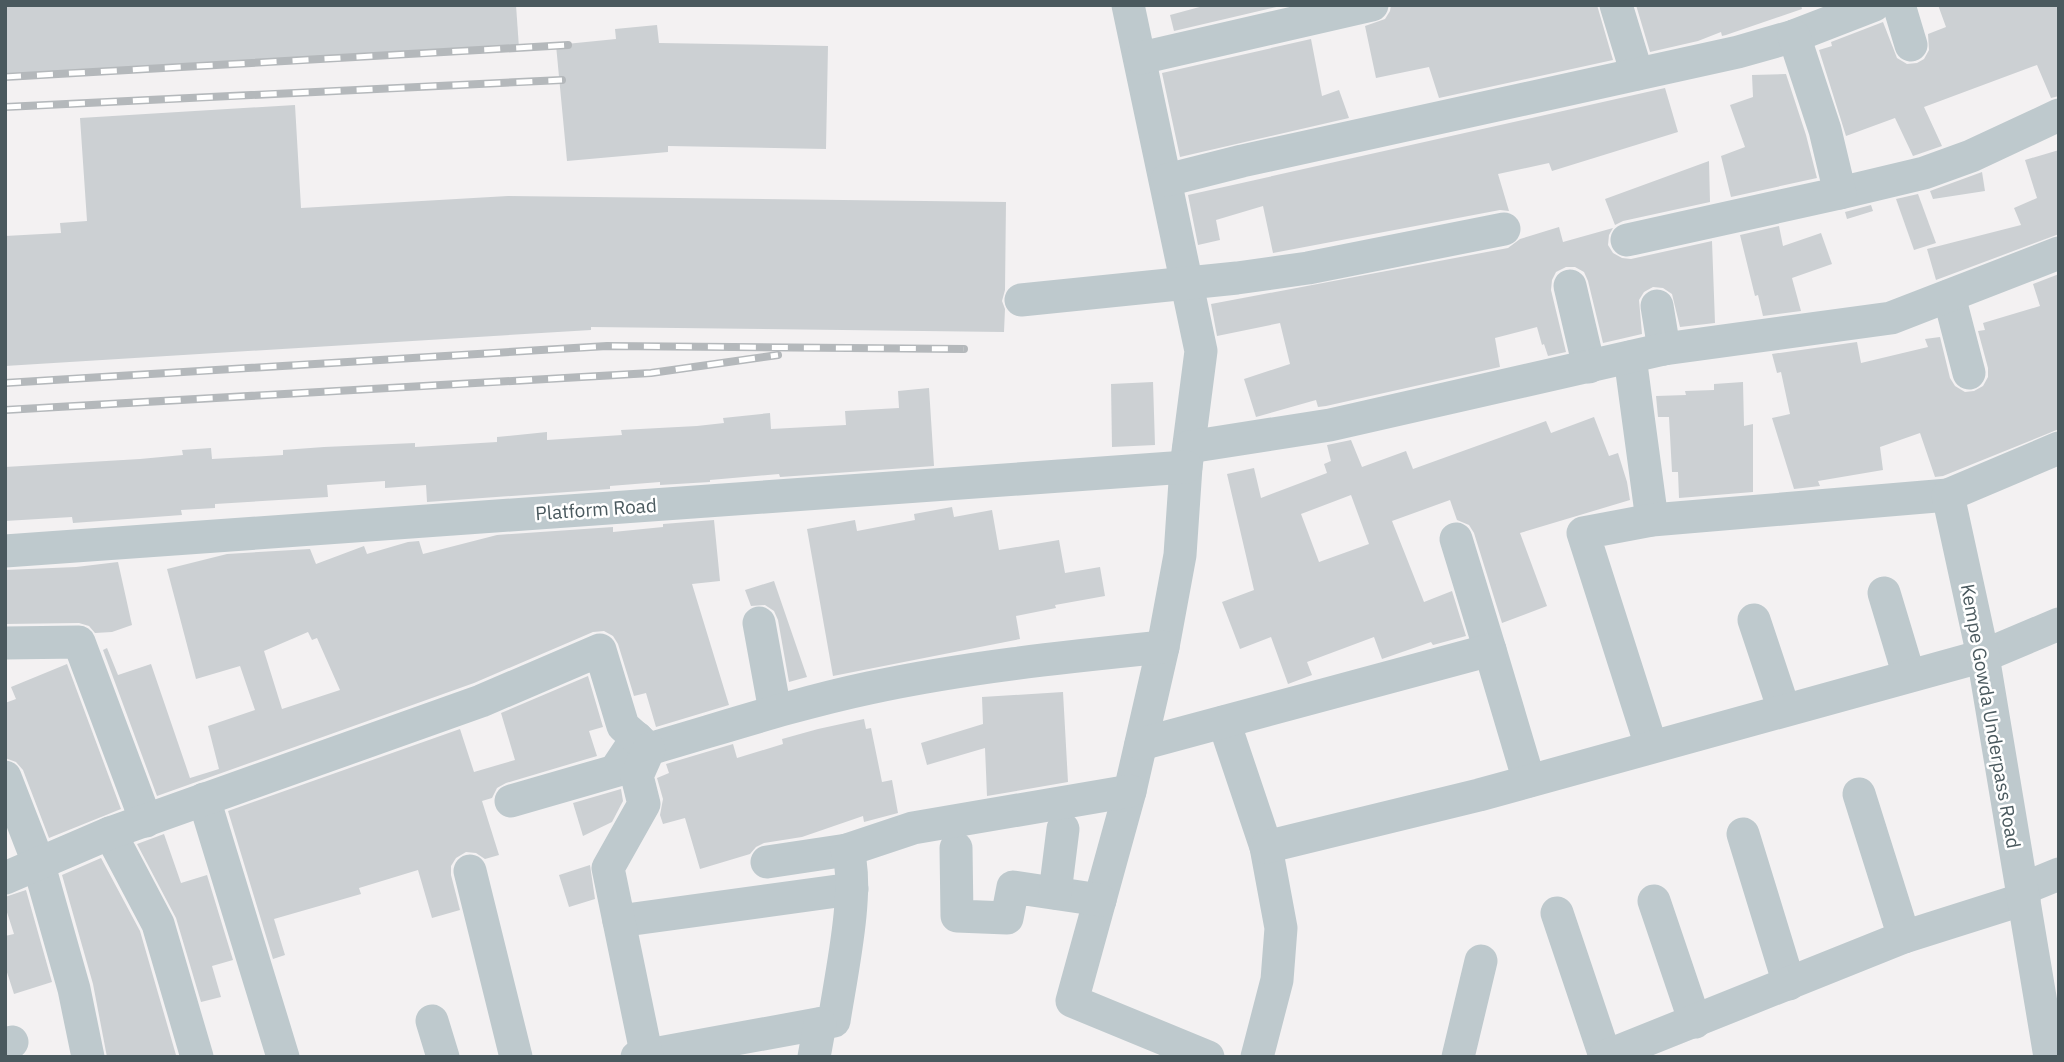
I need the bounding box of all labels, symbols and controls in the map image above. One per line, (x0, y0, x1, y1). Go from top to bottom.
street label: Platform Road (534, 493, 658, 525)
street label: Kempe Gowda Underpass Road (1956, 582, 2026, 850)

